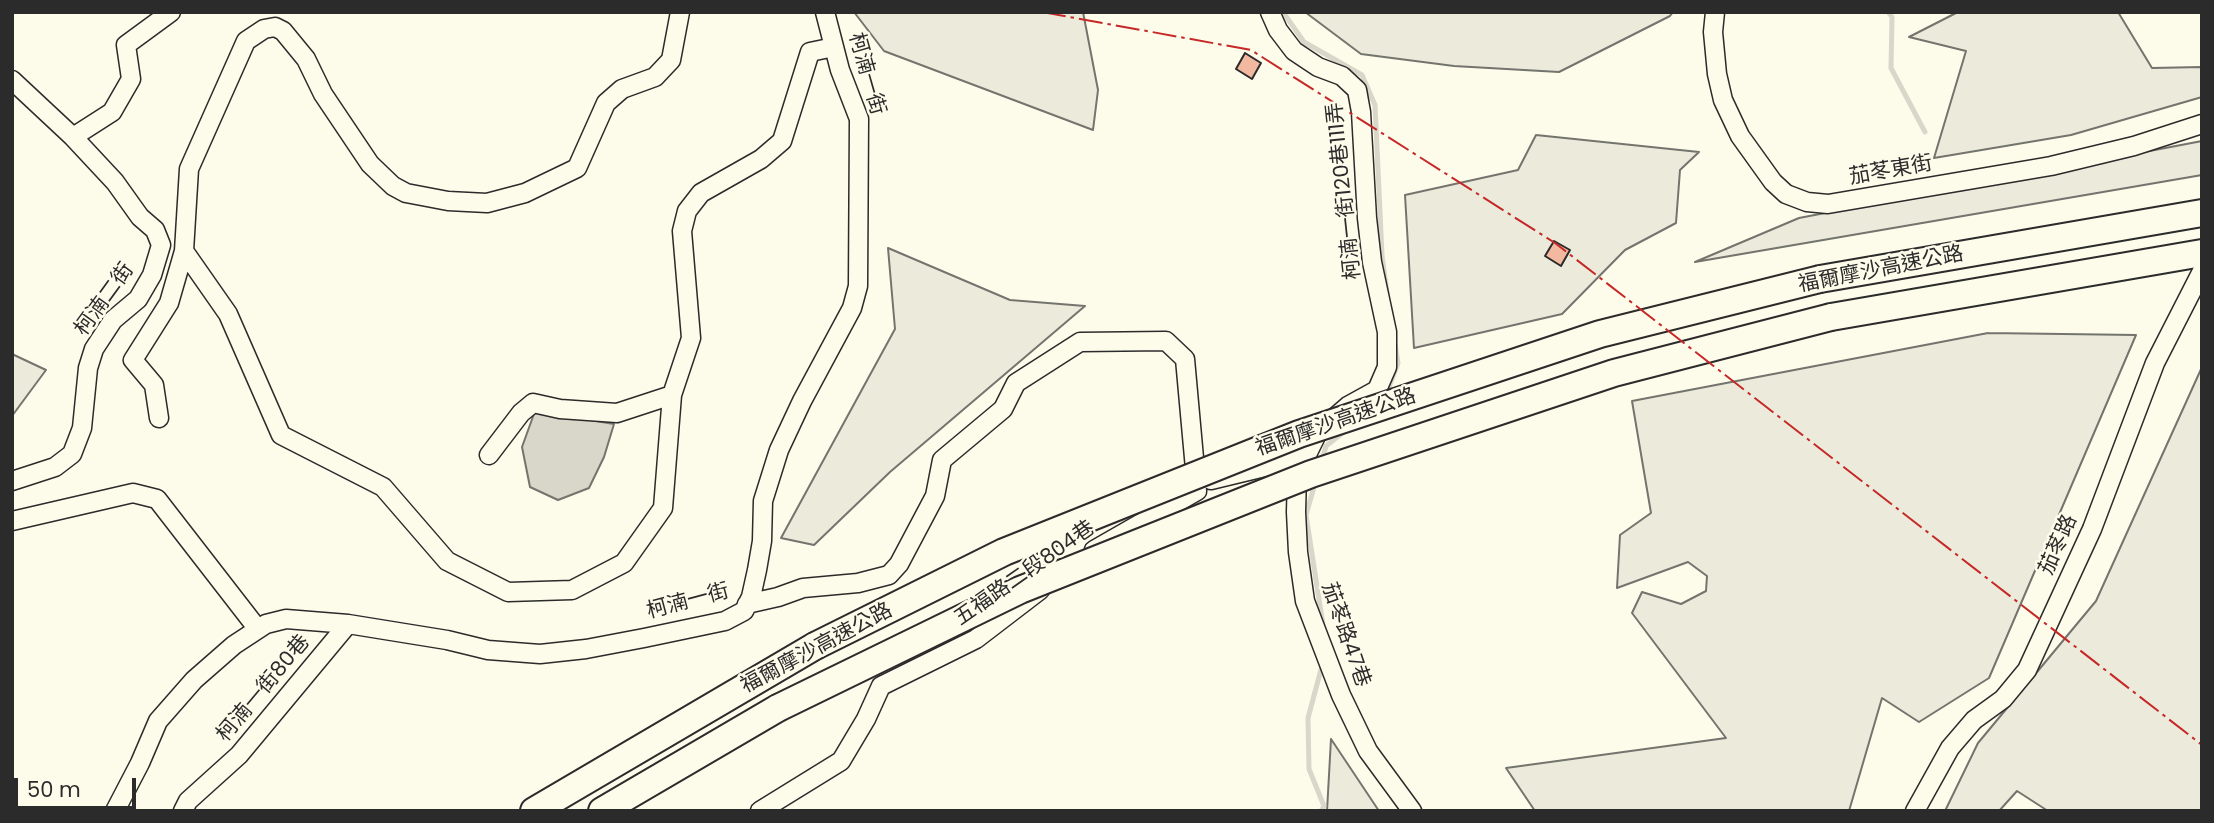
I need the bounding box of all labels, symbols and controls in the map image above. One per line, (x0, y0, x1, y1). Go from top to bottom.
street label: 柯湳一街 (842, 30, 890, 118)
street label: 柯湳一街120巷111弄 (1323, 101, 1367, 281)
street label: 茄苳東街 (1847, 151, 1935, 191)
street label: 福爾摩沙高速公路 (1796, 242, 1966, 298)
street label: 柯湳二街 (70, 259, 140, 341)
street label: 福爾摩沙高速公路 (1252, 384, 1420, 462)
street label: 茄苳路 (2035, 511, 2083, 579)
street label: 五福路二段804巷 (950, 516, 1100, 632)
street label: 柯湳一街 (644, 579, 732, 625)
street label: 茄苳路47巷 (1315, 580, 1375, 690)
street label: 福爾摩沙高速公路 (737, 598, 897, 700)
street label: 柯湳一街80巷 (212, 631, 316, 747)
scale bar (18, 764, 140, 808)
text: 50 m (27, 775, 81, 804)

